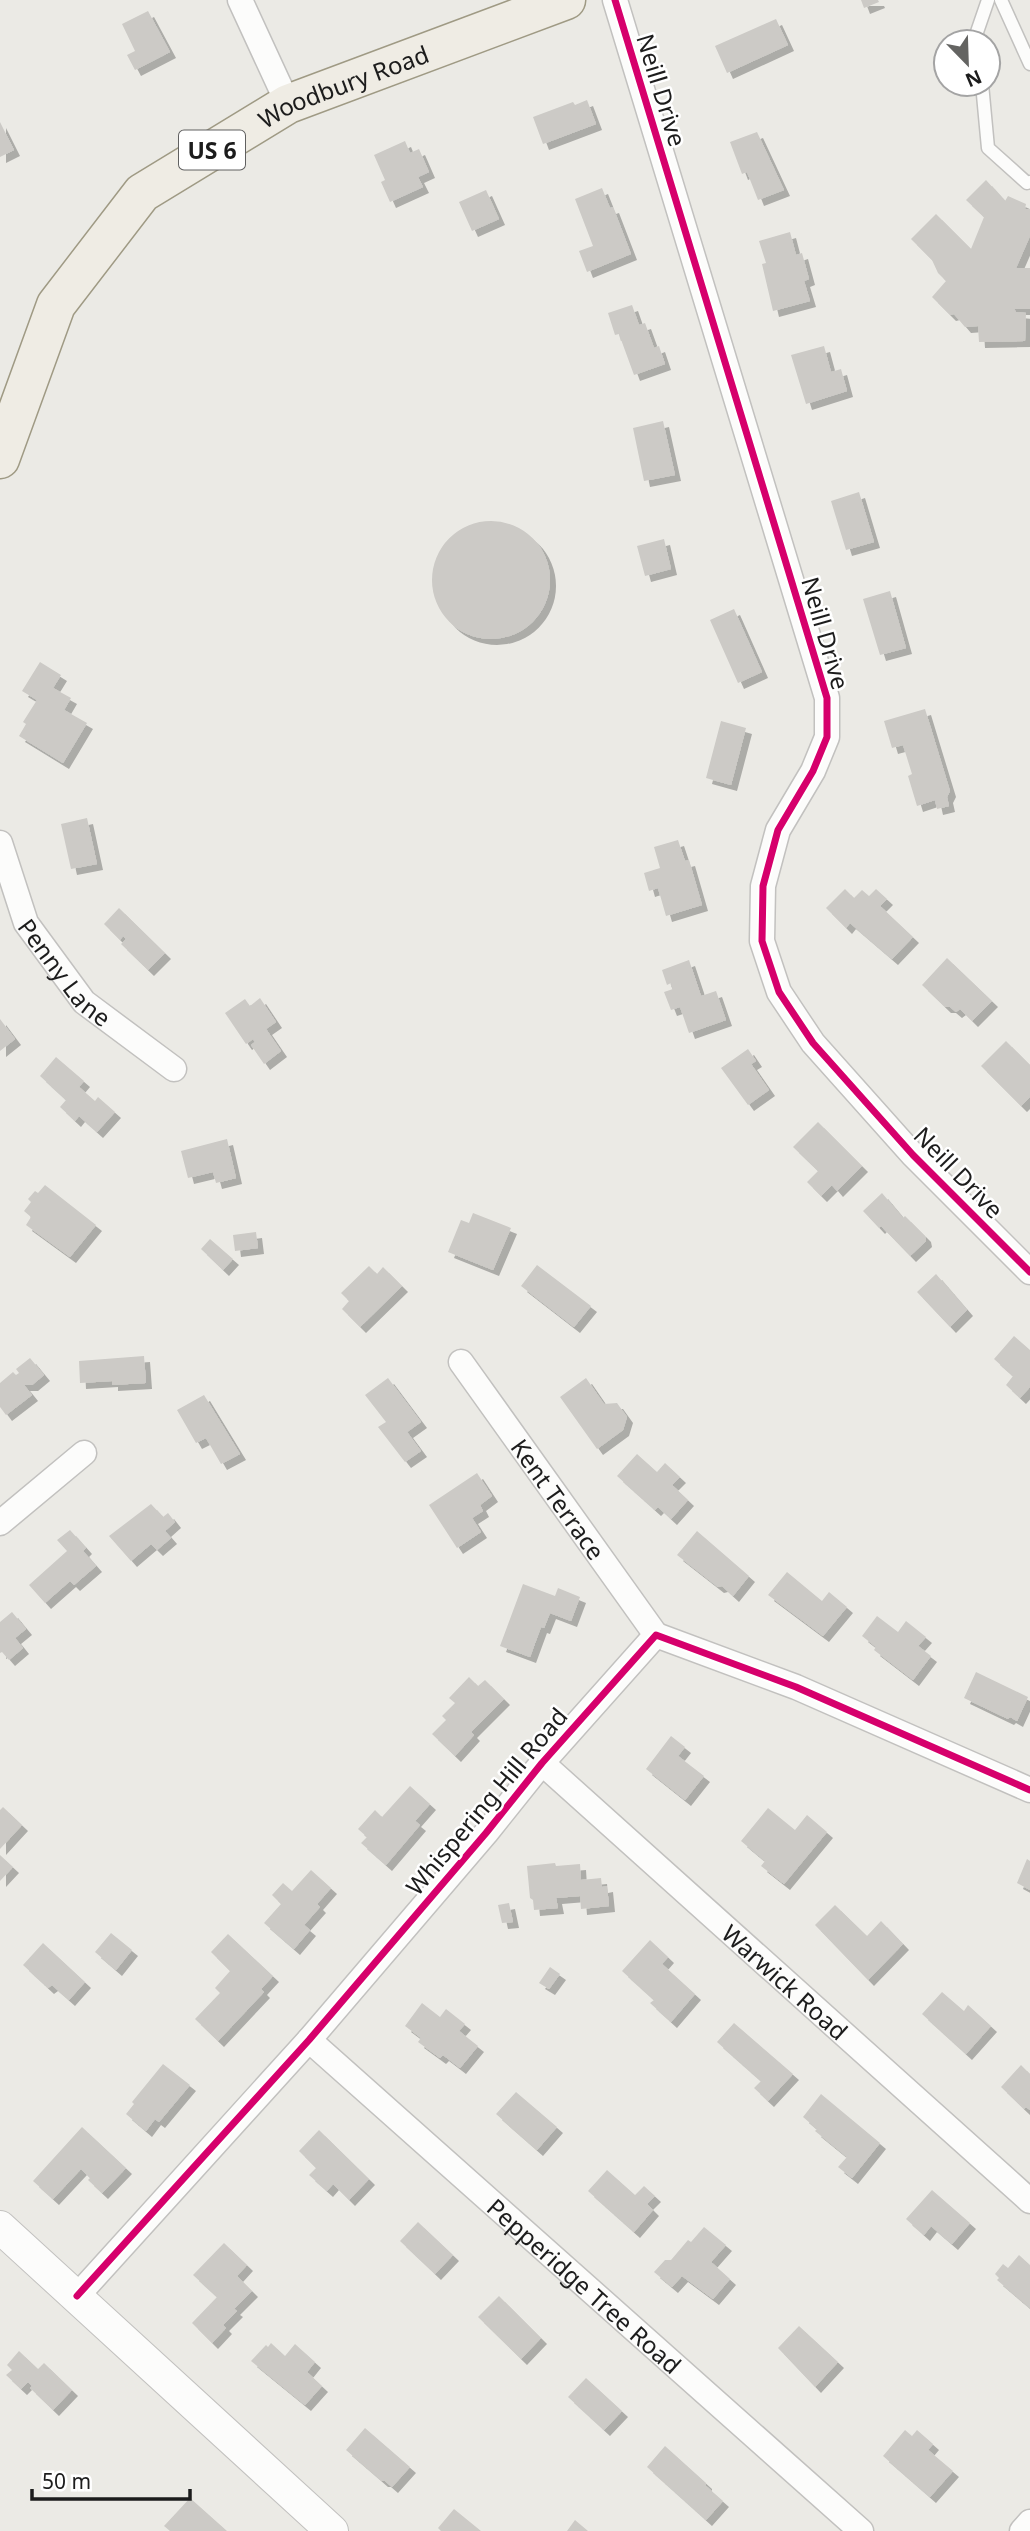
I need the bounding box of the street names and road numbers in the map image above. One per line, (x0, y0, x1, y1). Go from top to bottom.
street label: Neill Drive (629, 30, 695, 150)
street label: Woodbury Road (251, 36, 433, 135)
road number: US 6 (179, 130, 245, 169)
street label: Neill Drive (794, 573, 858, 693)
street label: Penny Lane (11, 911, 118, 1033)
street label: Neill Drive (907, 1119, 1011, 1225)
street label: Kent Terrace (504, 1432, 613, 1566)
street label: Whispering Hill Road (398, 1700, 574, 1902)
street label: Warwick Road (715, 1916, 855, 2047)
street label: Pepperidge Tree Road (481, 2190, 689, 2380)

